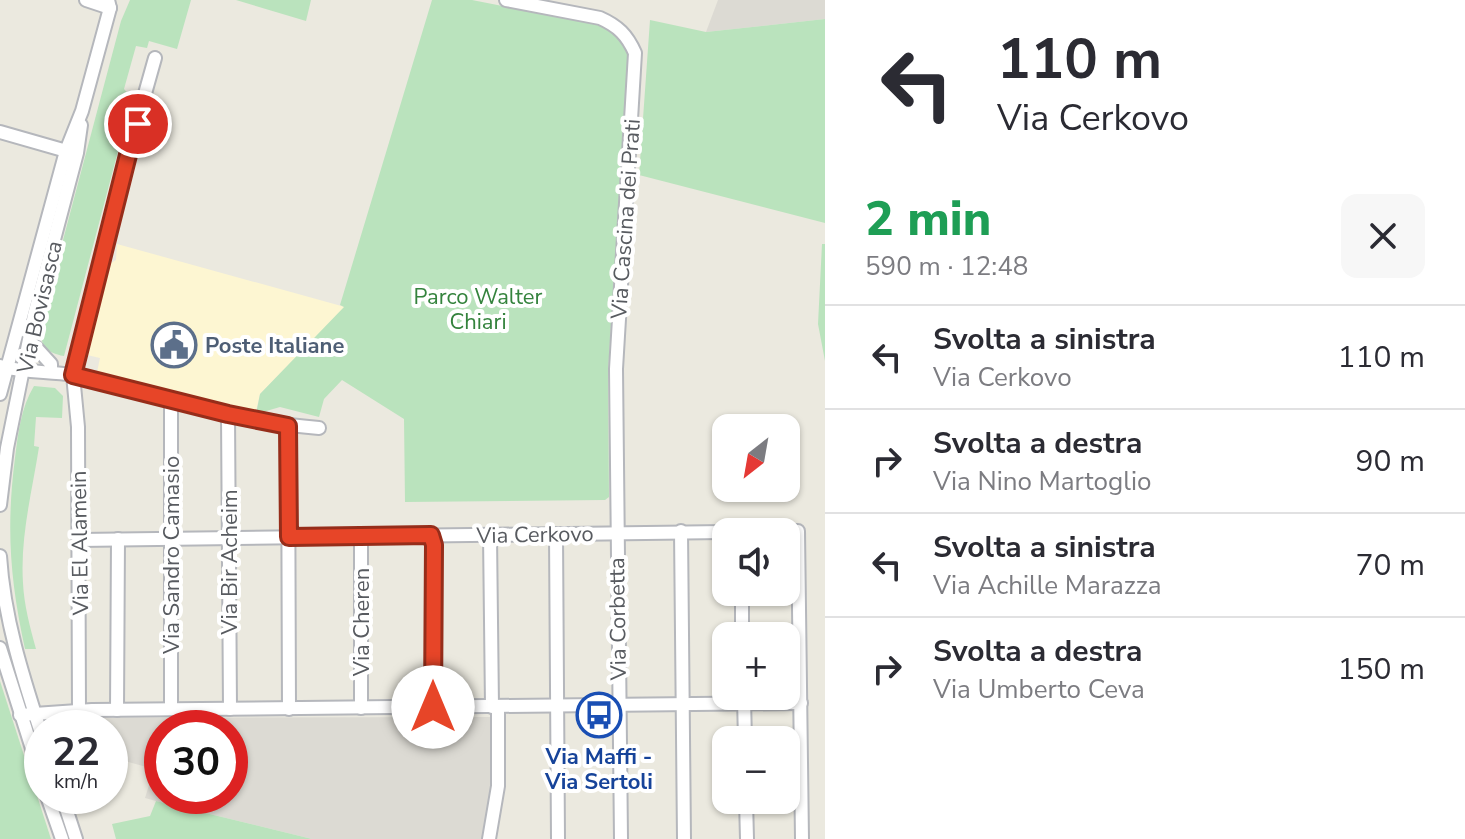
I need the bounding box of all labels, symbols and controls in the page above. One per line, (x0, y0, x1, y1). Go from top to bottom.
text: 110 m (997, 21, 1162, 98)
icon: left (865, 32, 969, 136)
pin (104, 90, 172, 158)
text: Via Cerkovo (997, 94, 1189, 143)
icon: arrive (116, 102, 160, 146)
street label: Via Cascina dei Prati (604, 118, 648, 321)
text: 2 min (865, 186, 991, 252)
button: close (1341, 194, 1425, 278)
street label: Via Bovisasca (10, 238, 70, 378)
text: 590 m · 12:48 (865, 249, 1028, 284)
park label: Parco Walter Chiari (414, 282, 542, 337)
text: Svolta a sinistra (933, 319, 1156, 360)
public building icon: Poste Italiane (150, 321, 198, 369)
place label: Poste Italiane (205, 331, 344, 361)
icon: left (865, 335, 909, 379)
text: 110 m (1338, 337, 1425, 378)
text: Via Cerkovo (933, 360, 1072, 395)
north arrow (712, 414, 800, 502)
map controls (712, 414, 800, 814)
text: Svolta a destra (933, 423, 1143, 464)
icon: right (865, 439, 909, 483)
text: 90 m (1356, 441, 1425, 482)
street label: Via Sandro Camasio (157, 456, 187, 655)
text: Via Nino Martoglio (933, 464, 1151, 499)
street label: Via El Alamein (64, 470, 96, 617)
street label: Via Bir Acheim (215, 489, 245, 636)
button: sound (712, 518, 800, 606)
street label: Via Cerkovo (475, 519, 594, 551)
text: Svolta a sinistra (933, 527, 1156, 568)
icon: left (865, 543, 909, 587)
text: 70 m (1356, 545, 1425, 586)
street label: Via Corbetta (602, 557, 634, 682)
street label: Via Cheren (347, 568, 377, 677)
text: Via Achille Marazza (933, 568, 1162, 603)
button: + (712, 622, 800, 710)
text: Svolta a destra (933, 631, 1143, 672)
icon: right (865, 647, 909, 691)
text: 150 m (1338, 649, 1425, 690)
position arrow (391, 665, 475, 749)
text: Via Umberto Ceva (933, 672, 1145, 707)
bus stop icon: Via Maffi - Via Sertoli (575, 691, 623, 739)
speed limit sign: 30 (144, 710, 248, 814)
text: 22 (52, 725, 100, 779)
button: − (712, 726, 800, 814)
place label: Via Maffi - Via Sertoli (544, 742, 653, 797)
text: km/h (54, 768, 98, 795)

